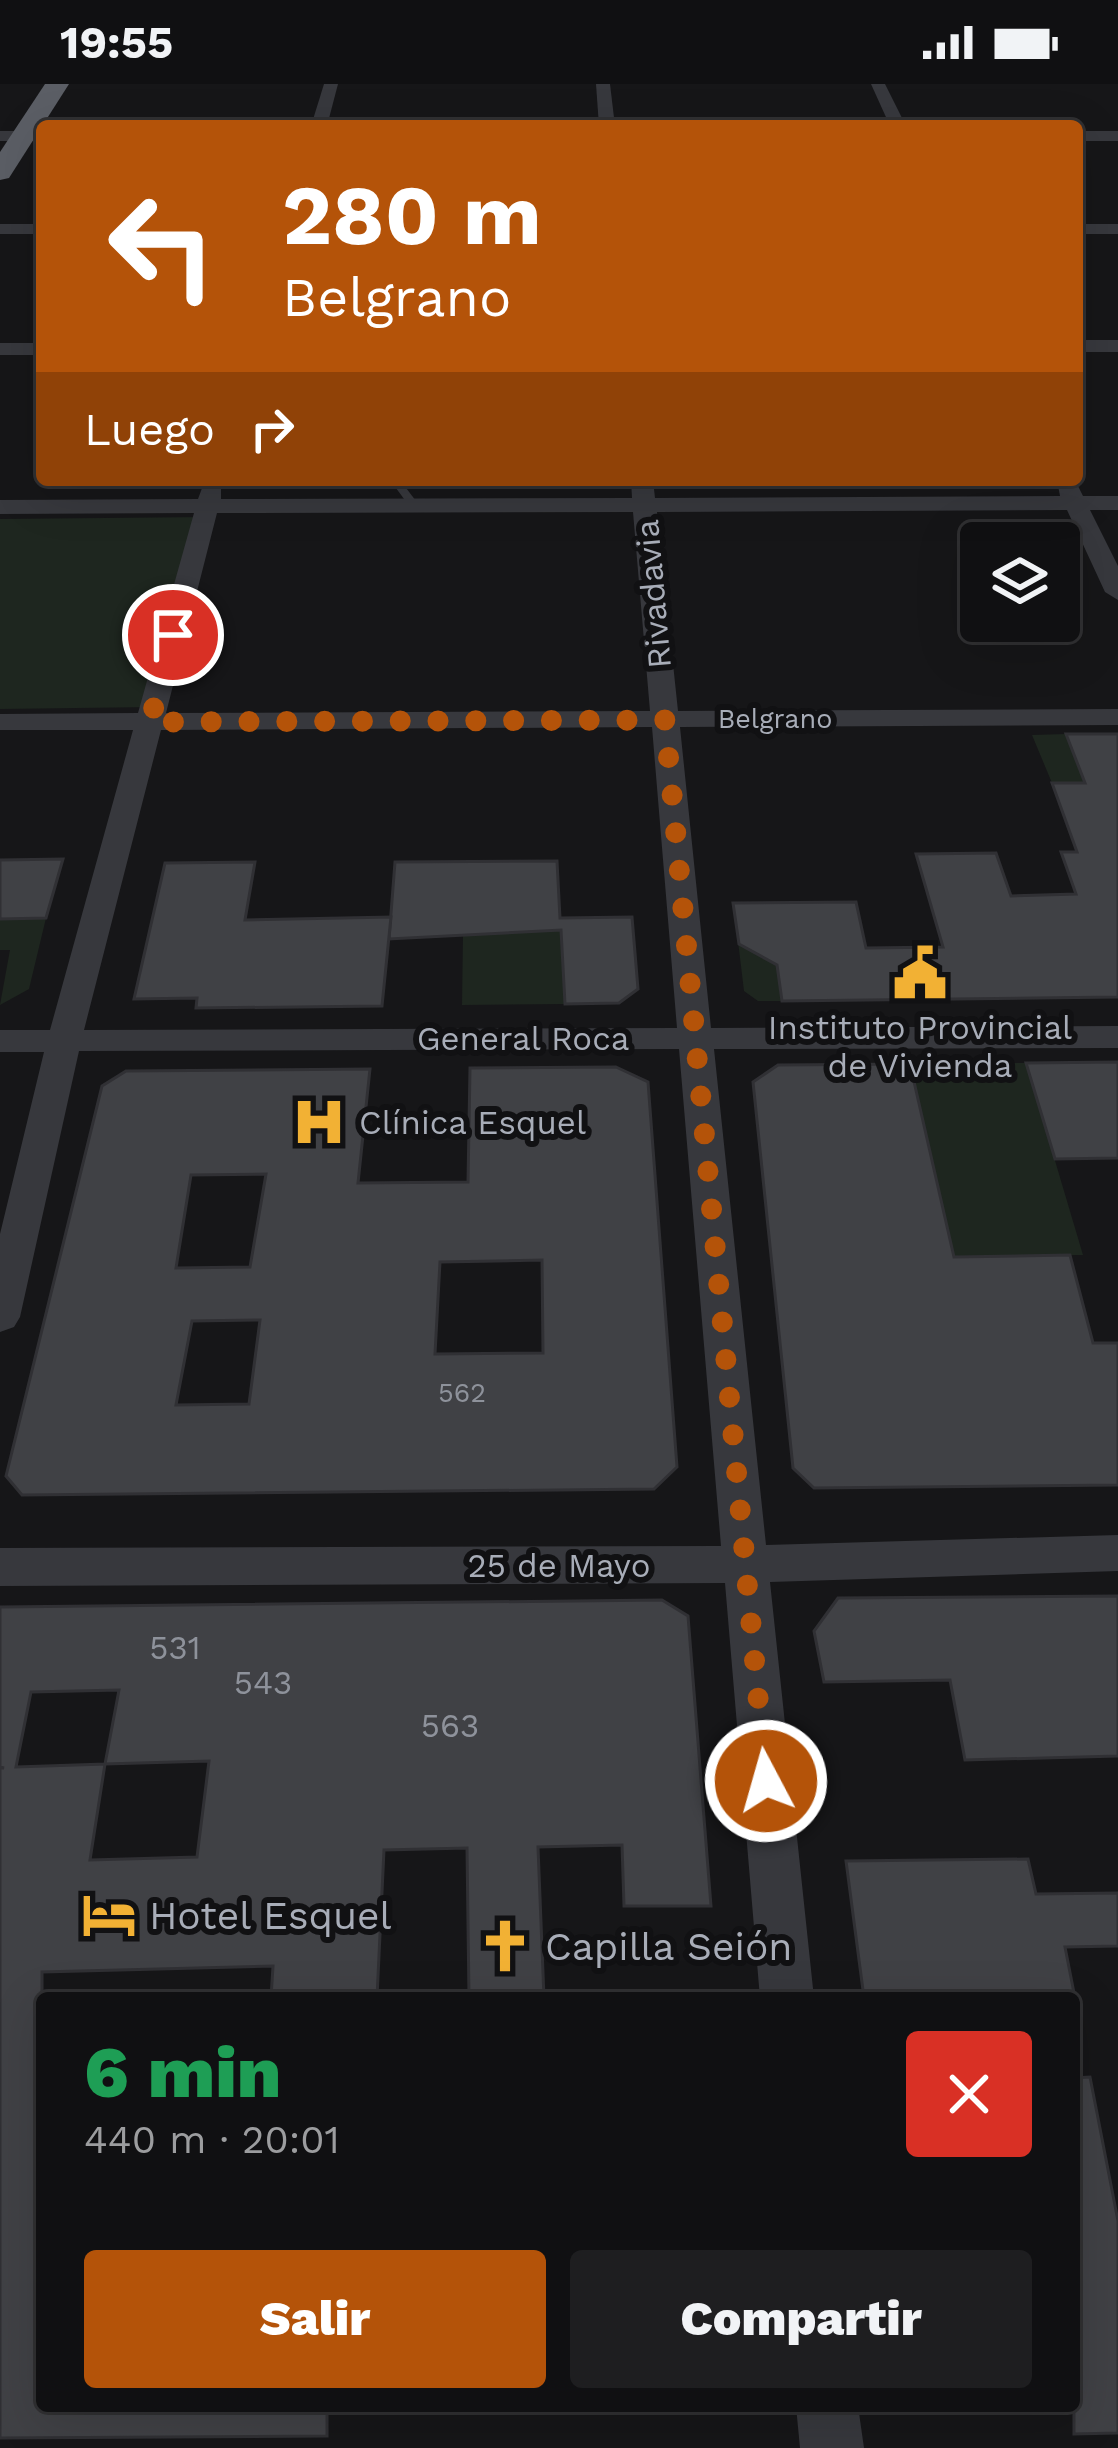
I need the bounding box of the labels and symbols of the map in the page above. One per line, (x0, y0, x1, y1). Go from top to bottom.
street label: Rivadavia (627, 518, 679, 670)
pin (122, 584, 224, 686)
street label: Belgrano (718, 703, 832, 735)
public building icon: Instituto Provincial de Vivienda (891, 944, 949, 1002)
place label: Instituto Provincial de Vivienda (768, 1008, 1072, 1085)
street label: General Roca (417, 1019, 629, 1058)
hospital icon: Clínica Esquel (290, 1093, 348, 1151)
place label: Clínica Esquel (359, 1103, 586, 1142)
house number: 562 (438, 1377, 486, 1409)
street label: 25 de Mayo (467, 1546, 651, 1585)
house number: 531 (149, 1628, 201, 1667)
house number: 543 (234, 1663, 292, 1702)
house number: 563 (421, 1706, 479, 1745)
position arrow (703, 1718, 829, 1844)
hotel icon: Hotel Esquel (80, 1886, 138, 1944)
place label: Hotel Esquel (149, 1893, 392, 1938)
church icon: Capilla Seión (476, 1917, 534, 1975)
place label: Capilla Seión (545, 1924, 792, 1969)

